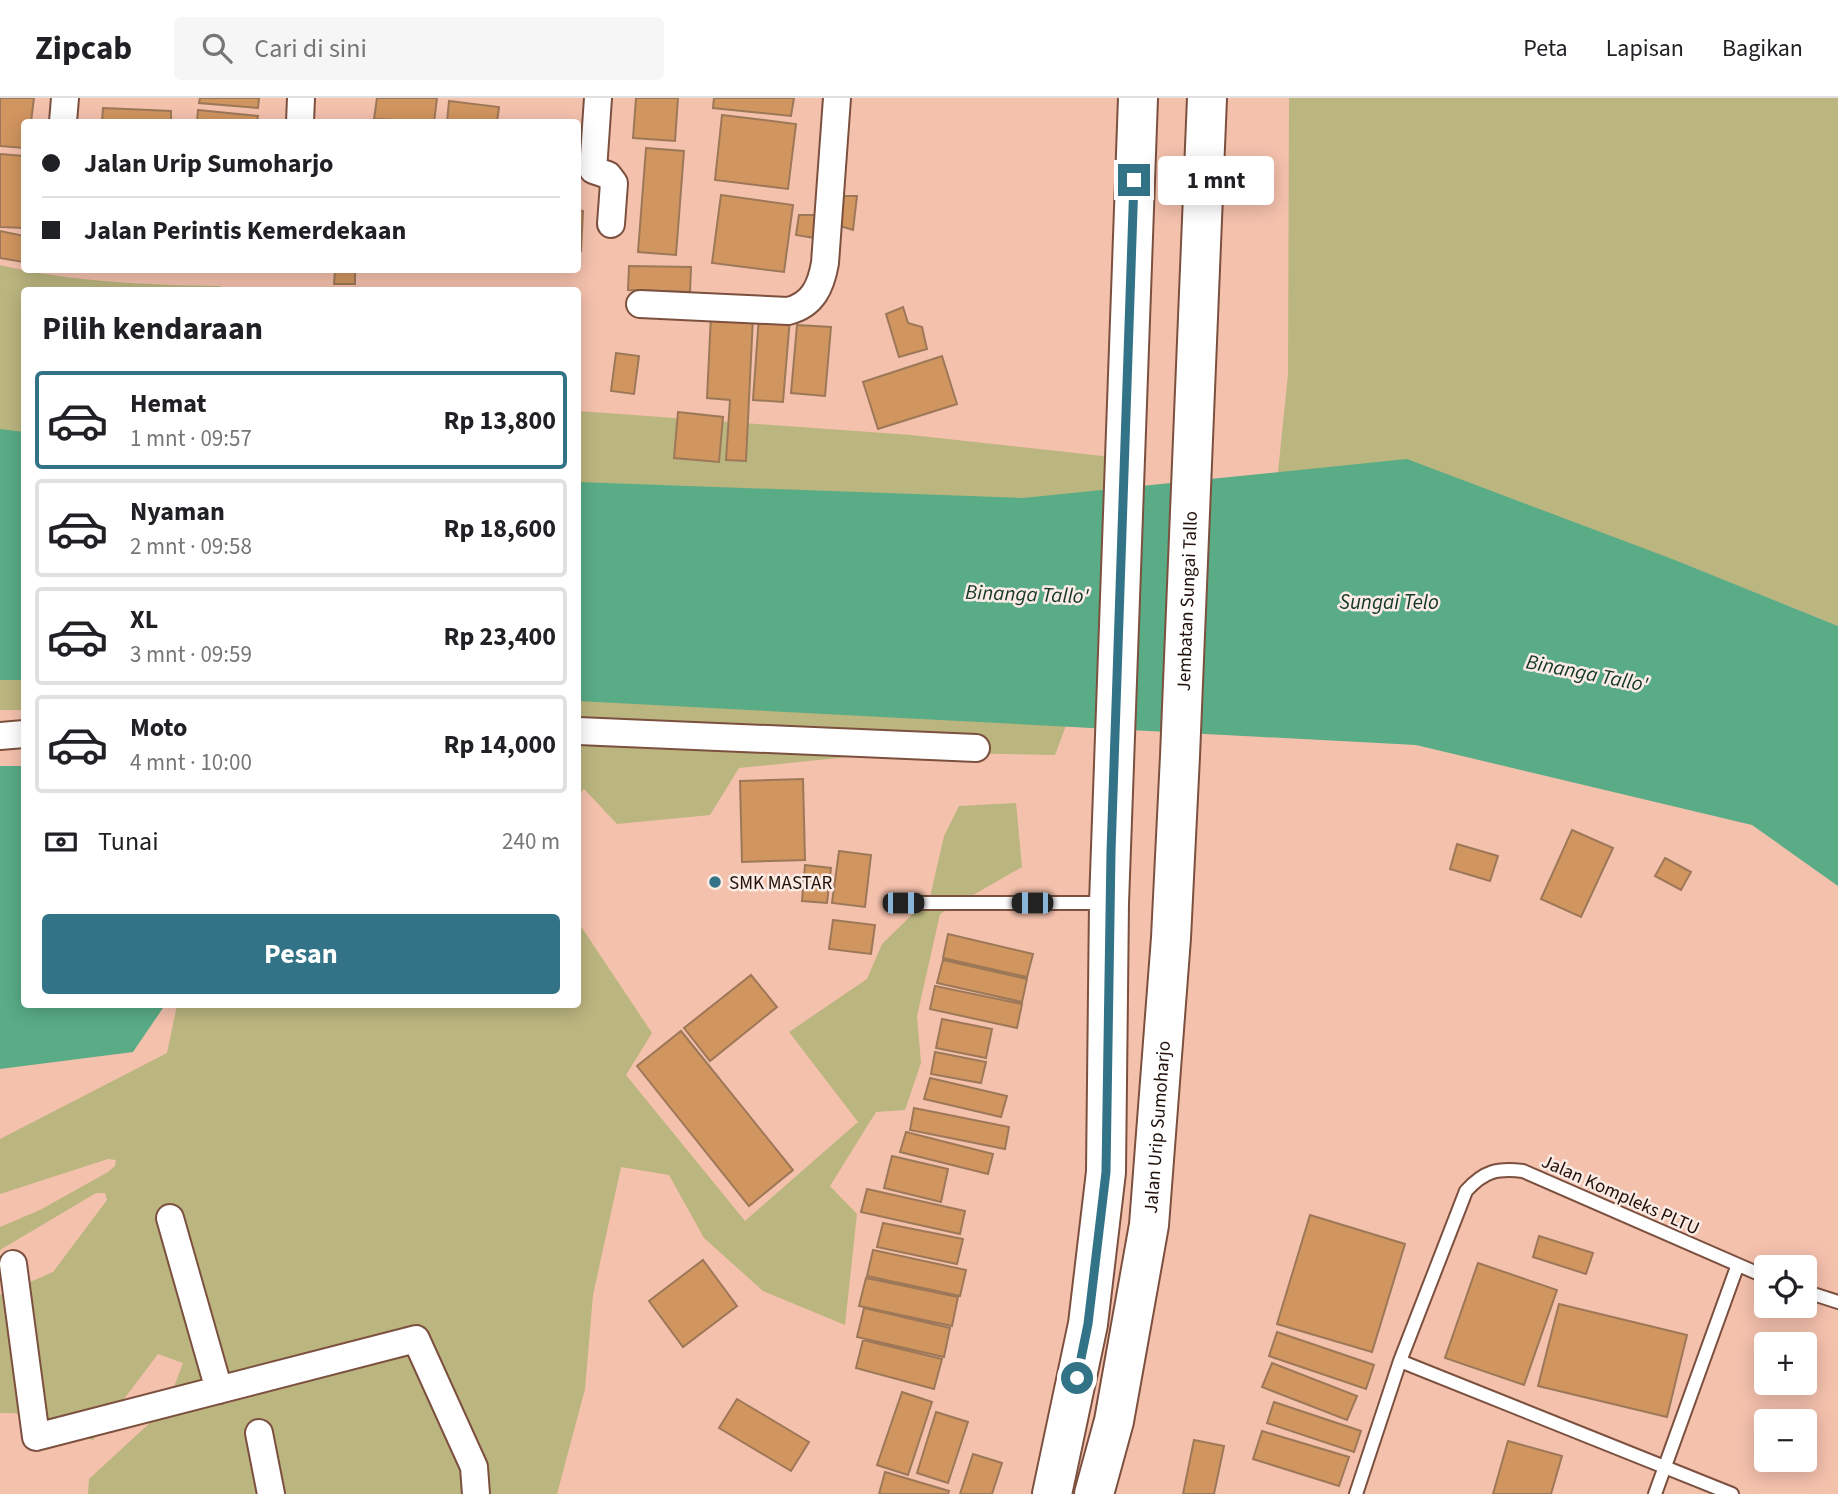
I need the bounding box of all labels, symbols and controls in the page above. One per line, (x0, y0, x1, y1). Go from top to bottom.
search box (174, 17, 664, 80)
text: Zipcab (35, 25, 132, 72)
icon: search (198, 29, 236, 67)
text: Cari di sini (254, 30, 367, 67)
text: Peta (1523, 31, 1568, 66)
text: Lapisan (1606, 31, 1684, 66)
text: Bagikan (1722, 31, 1803, 66)
text: Jalan Urip Sumoharjo (84, 145, 334, 182)
callout: 1 mnt (1158, 155, 1274, 204)
route end (1118, 164, 1150, 196)
text: 1 mnt (1187, 164, 1245, 197)
text: Jalan Perintis Kemerdekaan (84, 212, 406, 249)
text: Pilih kendaraan (42, 306, 263, 352)
text: Hemat (130, 385, 206, 422)
icon: car (46, 389, 109, 452)
text: Rp 13,800 (444, 402, 556, 439)
text: 1 mnt · 09:57 (130, 422, 252, 455)
text: Nyaman (130, 493, 225, 530)
icon: car (46, 497, 109, 560)
text: Rp 18,600 (444, 510, 556, 547)
street label: Jembatan Sungai Tallo (1171, 510, 1205, 692)
text: 2 mnt · 09:58 (130, 530, 252, 563)
water label: Binanga Tallo' (965, 577, 1090, 611)
water label: Sungai Telo (1339, 587, 1439, 617)
text: XL (130, 601, 158, 638)
icon: car (46, 605, 109, 668)
text: Rp 23,400 (444, 618, 556, 655)
text: 3 mnt · 09:59 (130, 638, 252, 671)
water label: Binanga Tallo' (1523, 646, 1651, 700)
text: Moto (130, 709, 187, 746)
icon: car (46, 713, 109, 776)
text: Rp 14,000 (444, 726, 556, 763)
text: 4 mnt · 10:00 (130, 746, 252, 779)
icon: cash (42, 823, 80, 861)
text: Tunai (98, 823, 159, 860)
text: 240 m (502, 825, 560, 858)
place label: SMK MASTAR (729, 870, 832, 897)
marker: SMK MASTAR (707, 874, 723, 890)
car (883, 893, 925, 914)
car (1012, 893, 1054, 914)
button: Pesan (42, 914, 560, 994)
street label: Jalan Urip Sumoharjo (1138, 1040, 1178, 1215)
street label: Jalan Kompleks PLTU (1537, 1148, 1704, 1242)
map controls (1754, 1255, 1817, 1472)
button: locate (1754, 1255, 1817, 1318)
button: + (1754, 1332, 1817, 1395)
route start (1061, 1362, 1093, 1394)
button: − (1754, 1409, 1817, 1472)

